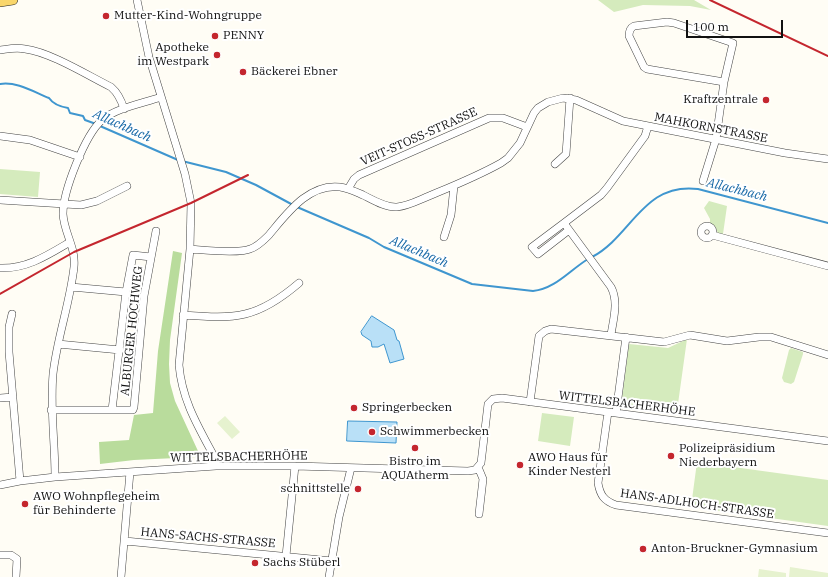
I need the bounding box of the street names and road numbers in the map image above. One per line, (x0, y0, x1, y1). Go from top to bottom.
street label: VEIT-STOSS-STRASSE (358, 105, 480, 169)
street label: MAHKORNSTRASSE (653, 110, 769, 146)
street label: ALBURGER HOCHWEG (118, 265, 146, 397)
street label: WITTELSBACHERHÖHE (558, 388, 696, 420)
street label: WITTELSBACHERHÖHE (170, 449, 308, 465)
street label: HANS-ADLHOCH-STRASSE (619, 486, 775, 522)
street label: HANS-SACHS-STRASSE (140, 525, 276, 551)

